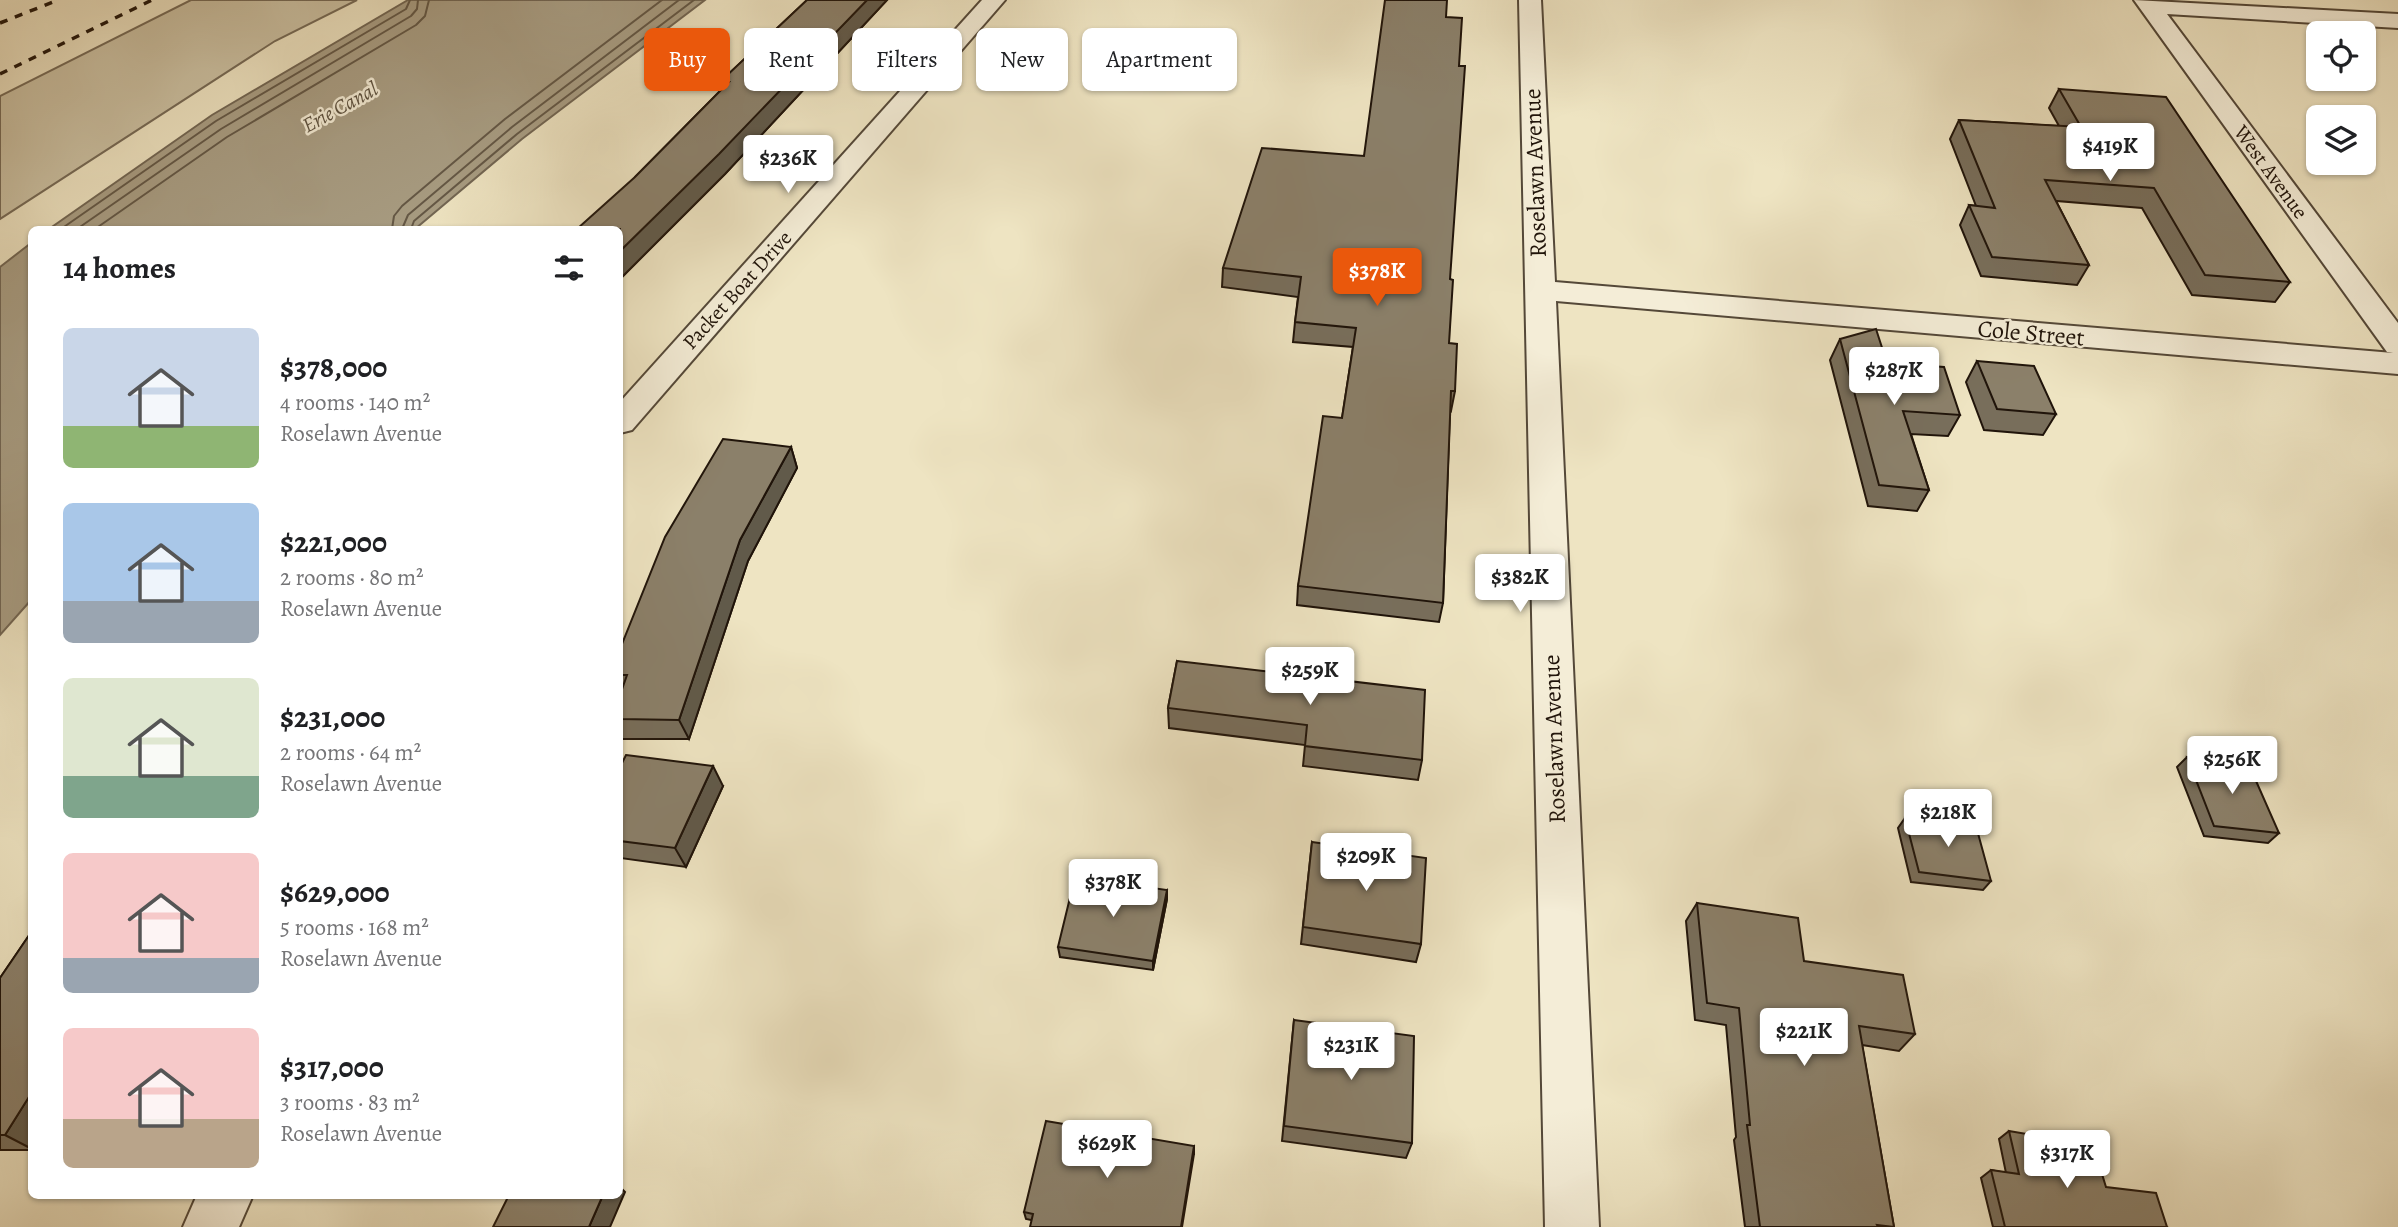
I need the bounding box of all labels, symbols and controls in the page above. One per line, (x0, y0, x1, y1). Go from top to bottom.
map controls (2306, 21, 2376, 175)
button: locate (2306, 21, 2376, 91)
chip: Buy (644, 28, 730, 91)
chip: Rent (744, 28, 838, 91)
chip: Filters (852, 28, 962, 91)
chip: New (976, 28, 1068, 91)
chip: Apartment (1082, 28, 1237, 91)
water label: Erie Canal (297, 74, 383, 139)
street label: Roselawn Avenue (1516, 88, 1554, 258)
button: layers (2306, 105, 2376, 175)
street label: West Avenue (2227, 119, 2315, 225)
pin: $419K (2061, 124, 2159, 183)
text: $419K (2082, 130, 2138, 161)
pin: $236K (739, 136, 837, 195)
text: $236K (759, 142, 817, 173)
street label: Packet Boat Drive (676, 224, 798, 356)
text: 14 homes (63, 248, 176, 288)
pin: $378K (1328, 248, 1426, 308)
icon: filters (550, 249, 588, 287)
text: $378K (1349, 255, 1405, 286)
street label: Cole Street (1976, 312, 2086, 354)
text: $378,000 (280, 347, 387, 387)
pin: $287K (1845, 348, 1943, 407)
text: $287K (1865, 354, 1923, 385)
icon: home (119, 356, 203, 440)
text: 4 rooms · 140 m² (280, 387, 430, 418)
text: Roselawn Avenue (280, 418, 442, 449)
text: $221,000 (280, 522, 387, 562)
icon: home (119, 531, 203, 615)
pin: $382K (1471, 554, 1569, 614)
text: $382K (1491, 561, 1549, 592)
text: 2 rooms · 80 m² (280, 562, 424, 593)
text: Roselawn Avenue (280, 593, 442, 624)
pin: $259K (1261, 648, 1359, 707)
text: $259K (1281, 654, 1339, 685)
street label: Roselawn Avenue (1535, 654, 1573, 824)
text: $231,000 (280, 697, 385, 737)
icon: home (119, 706, 203, 790)
pin: $256K (2183, 736, 2281, 796)
text: 2 rooms · 64 m² (280, 737, 421, 768)
text: $256K (2203, 743, 2261, 774)
text: Roselawn Avenue (280, 768, 442, 799)
pin: $218K (1899, 790, 1997, 849)
text: $218K (1920, 796, 1976, 827)
pin: $209K (1317, 834, 1415, 893)
text: $209K (1336, 840, 1396, 871)
pin: $378K (1064, 860, 1162, 919)
text: $378K (1085, 866, 1141, 897)
text: $629,000 (280, 872, 390, 912)
icon: home (119, 881, 203, 965)
text: 5 rooms · 168 m² (280, 912, 429, 943)
text: Roselawn Avenue (280, 943, 442, 974)
pin: $221K (1755, 1009, 1853, 1068)
text: $221K (1776, 1015, 1832, 1046)
pin: $231K (1302, 1023, 1400, 1082)
text: $231K (1323, 1029, 1379, 1060)
text: $317,000 (280, 1047, 384, 1087)
icon: home (119, 1056, 203, 1140)
text: 3 rooms · 83 m² (280, 1087, 420, 1118)
text: Roselawn Avenue (280, 1118, 442, 1149)
pin: $629K (1058, 1120, 1156, 1180)
text: $629K (1078, 1127, 1136, 1158)
pin: $317K (2018, 1130, 2116, 1190)
text: $317K (2040, 1137, 2094, 1168)

